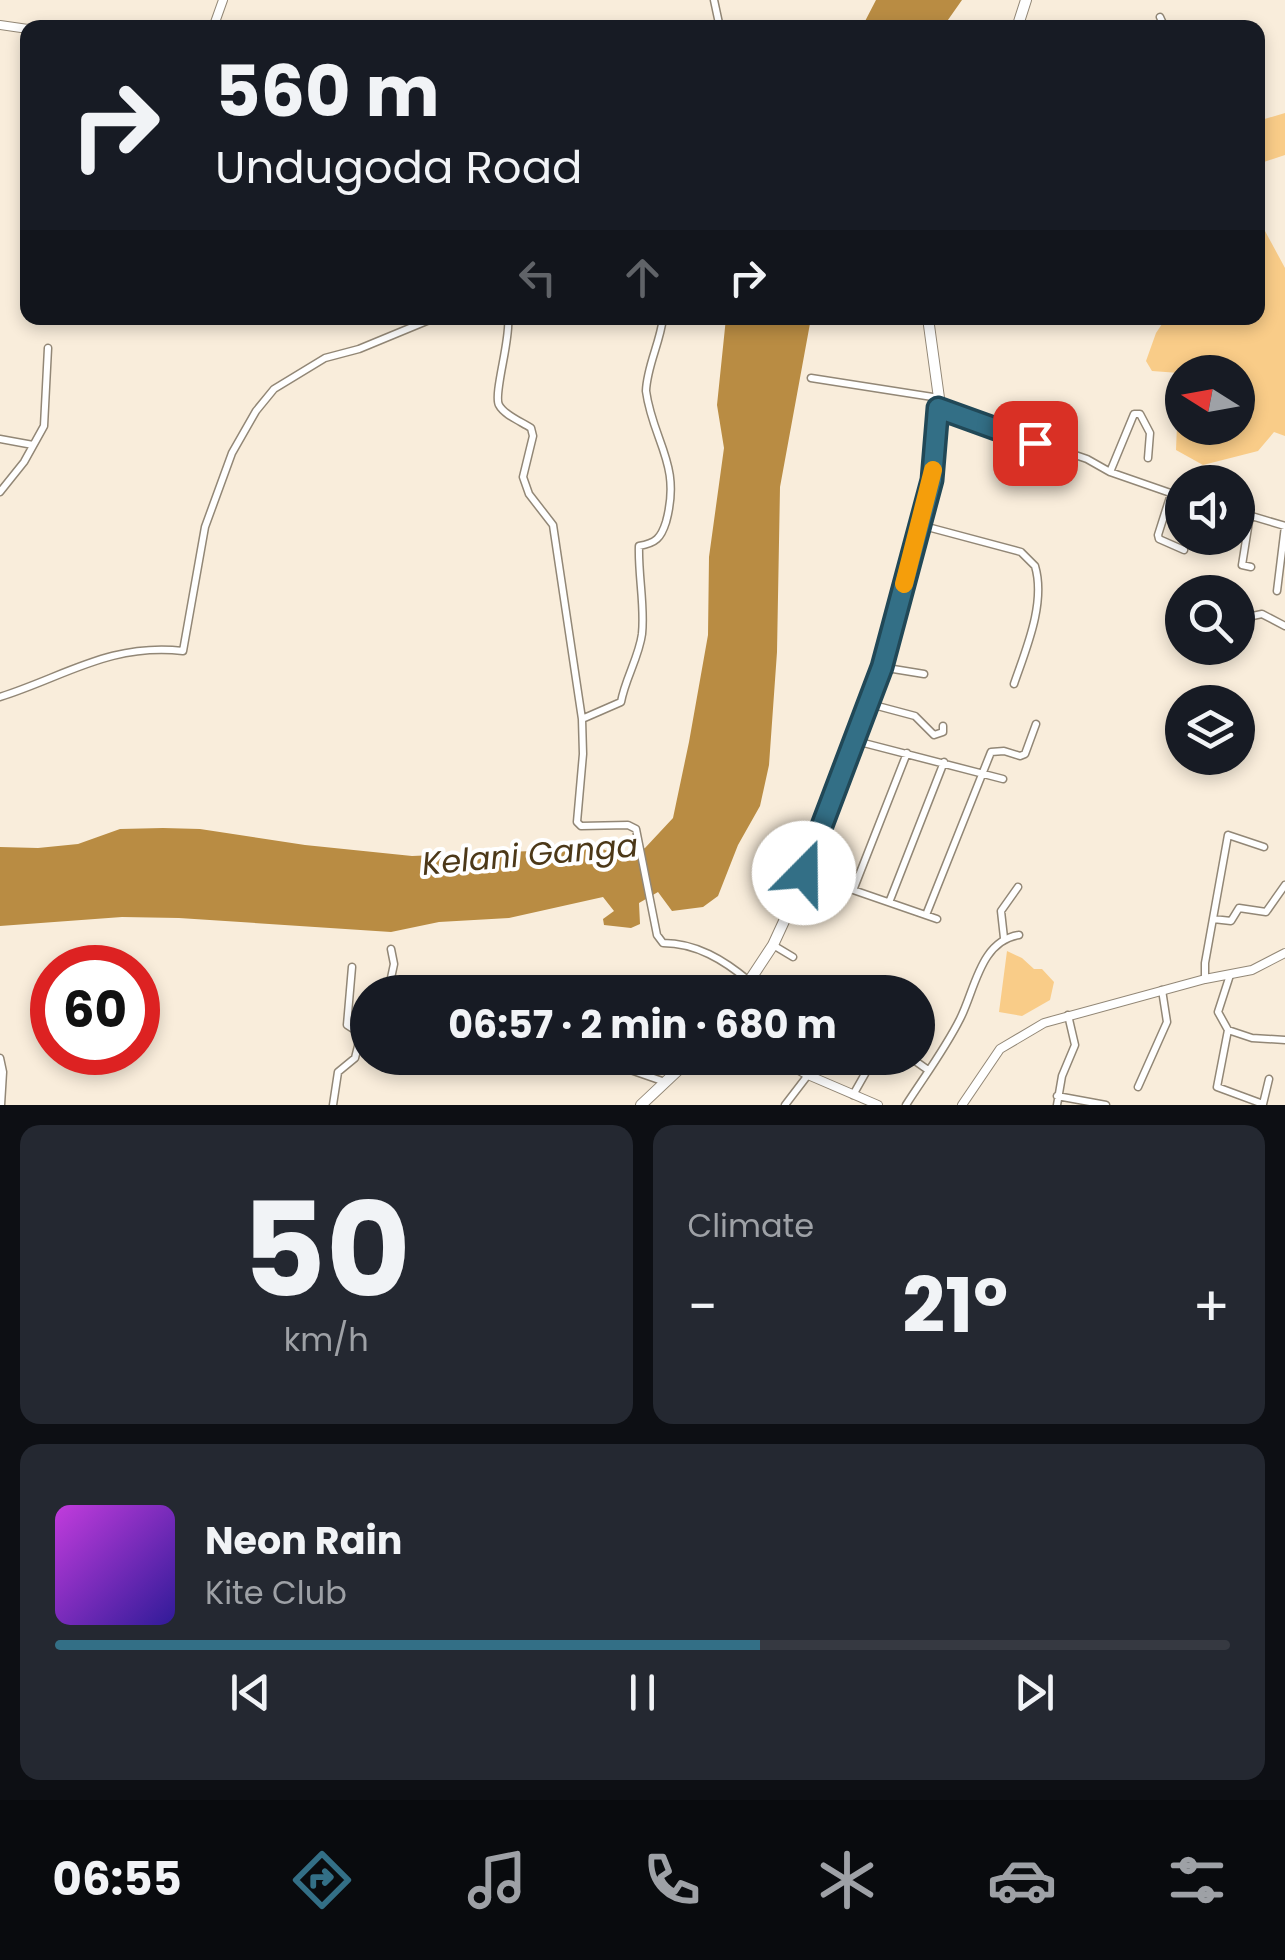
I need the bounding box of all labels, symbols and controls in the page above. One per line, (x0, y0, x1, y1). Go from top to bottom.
text: 560 m (215, 42, 440, 141)
icon: right (50, 60, 180, 190)
text: Undugoda Road (215, 136, 582, 199)
icon: left (510, 250, 565, 305)
icon: ahead (615, 250, 670, 305)
icon: right (720, 250, 775, 305)
north arrow (1165, 355, 1255, 445)
map controls (1165, 355, 1255, 775)
pin (993, 401, 1078, 486)
icon: arrive (1008, 416, 1063, 471)
button: sound (1165, 465, 1255, 555)
button: search (1165, 575, 1255, 665)
button: layers (1165, 685, 1255, 775)
position arrow (752, 821, 856, 925)
water label: Kelani Ganga (420, 822, 640, 886)
speed limit sign: 60 (30, 945, 160, 1075)
text: 06:57 · 2 min · 680 m (448, 998, 837, 1051)
text: 50 (242, 1159, 411, 1342)
text: Climate (688, 1203, 814, 1248)
text: 21° (902, 1253, 1008, 1358)
text: − (688, 1268, 718, 1345)
text: + (1192, 1268, 1230, 1345)
text: km/h (284, 1317, 369, 1362)
text: Neon Rain (205, 1514, 402, 1567)
text: Kite Club (205, 1570, 347, 1615)
icon: previous (223, 1665, 278, 1720)
icon: pause (615, 1665, 670, 1720)
icon: next (1007, 1665, 1062, 1720)
icon: directions (287, 1845, 357, 1915)
icon: music (462, 1845, 532, 1915)
icon: phone (637, 1845, 707, 1915)
icon: climate (812, 1845, 882, 1915)
icon: car (987, 1845, 1057, 1915)
icon: filters (1162, 1845, 1232, 1915)
text: 06:55 (53, 1848, 182, 1911)

